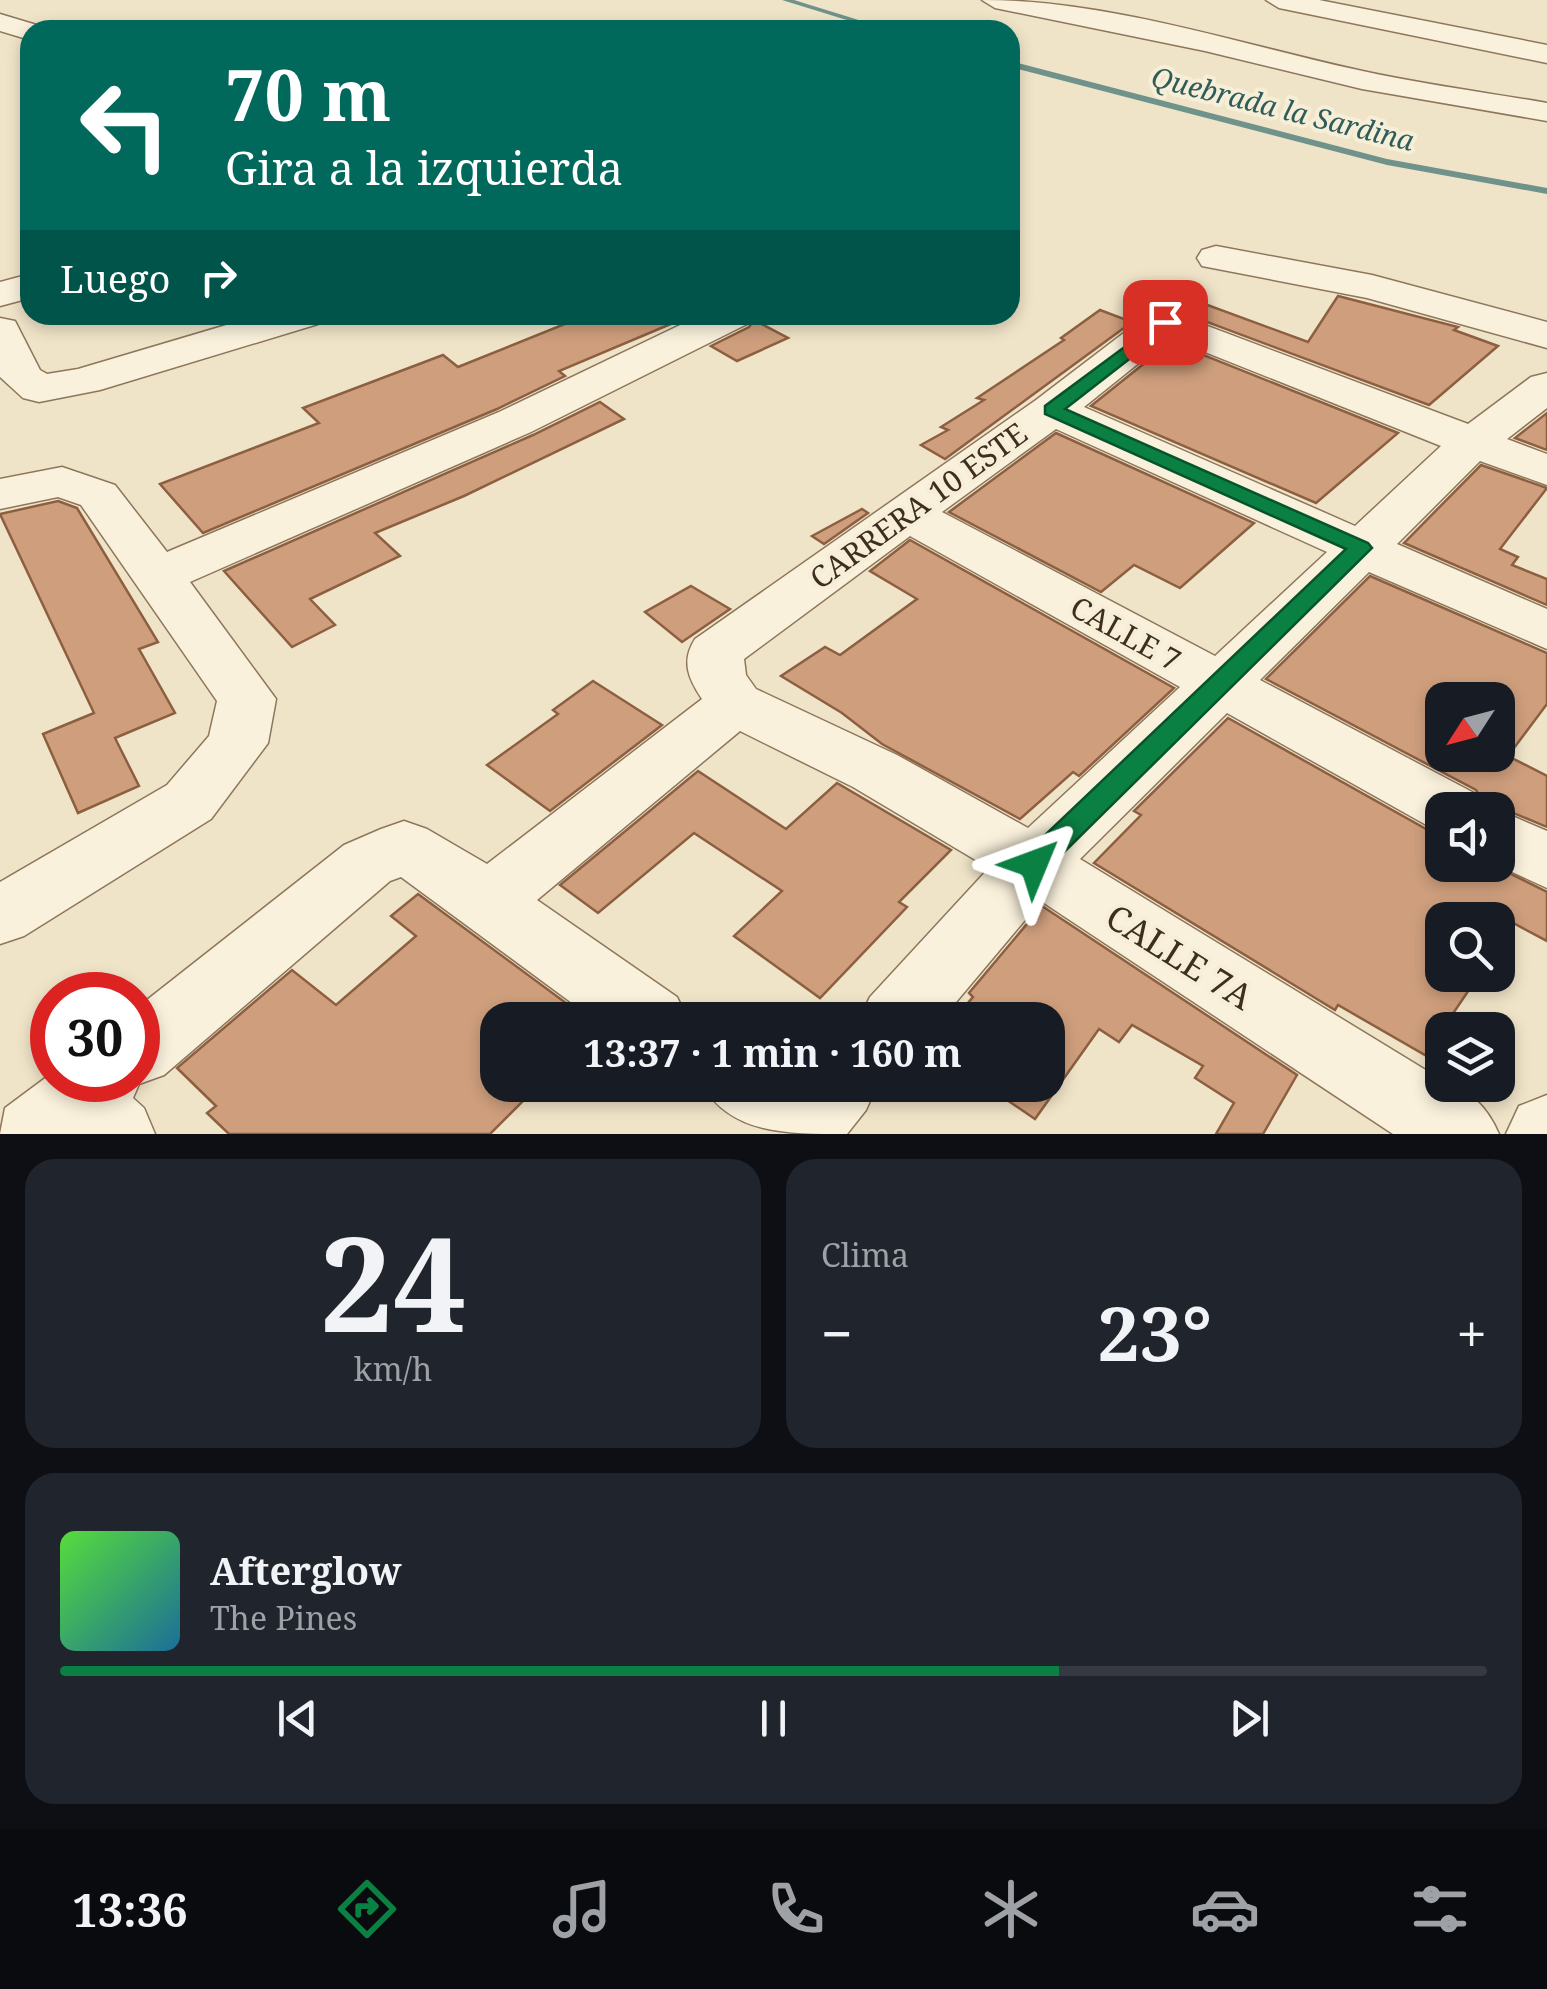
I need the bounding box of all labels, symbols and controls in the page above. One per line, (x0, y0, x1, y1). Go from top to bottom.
text: 70 m (225, 46, 391, 142)
water label: Quebrada la Sardina (1148, 57, 1419, 159)
icon: left (60, 60, 190, 190)
text: Gira a la izquierda (225, 137, 623, 198)
icon: right (191, 250, 246, 305)
text: Luego (60, 252, 171, 304)
pin (1123, 280, 1208, 365)
icon: arrive (1138, 295, 1193, 350)
street label: CARRERA 10 ESTE (801, 412, 1035, 598)
street label: CALLE 7 (1063, 586, 1189, 680)
north arrow (1425, 682, 1515, 772)
map controls (1425, 682, 1515, 1102)
button: sound (1425, 792, 1515, 882)
position arrow (982, 812, 1086, 916)
street label: CALLE 7A (1098, 892, 1263, 1020)
button: search (1425, 902, 1515, 992)
speed limit sign: 30 (30, 972, 160, 1102)
button: layers (1425, 1012, 1515, 1102)
text: 13:37 · 1 min · 160 m (583, 1026, 962, 1078)
text: 24 (320, 1193, 466, 1370)
text: Clima (821, 1233, 909, 1276)
text: 23° (1097, 1281, 1212, 1383)
text: − (821, 1295, 853, 1370)
text: + (1456, 1295, 1487, 1370)
text: km/h (354, 1347, 432, 1390)
text: Afterglow (210, 1544, 402, 1596)
text: The Pines (210, 1596, 357, 1639)
icon: previous (270, 1691, 325, 1746)
icon: pause (746, 1691, 801, 1746)
icon: next (1222, 1691, 1277, 1746)
icon: directions (332, 1874, 402, 1944)
icon: music (547, 1874, 617, 1944)
icon: phone (761, 1874, 831, 1944)
icon: climate (976, 1874, 1046, 1944)
icon: car (1190, 1874, 1260, 1944)
icon: filters (1405, 1874, 1475, 1944)
text: 13:36 (72, 1879, 188, 1940)

